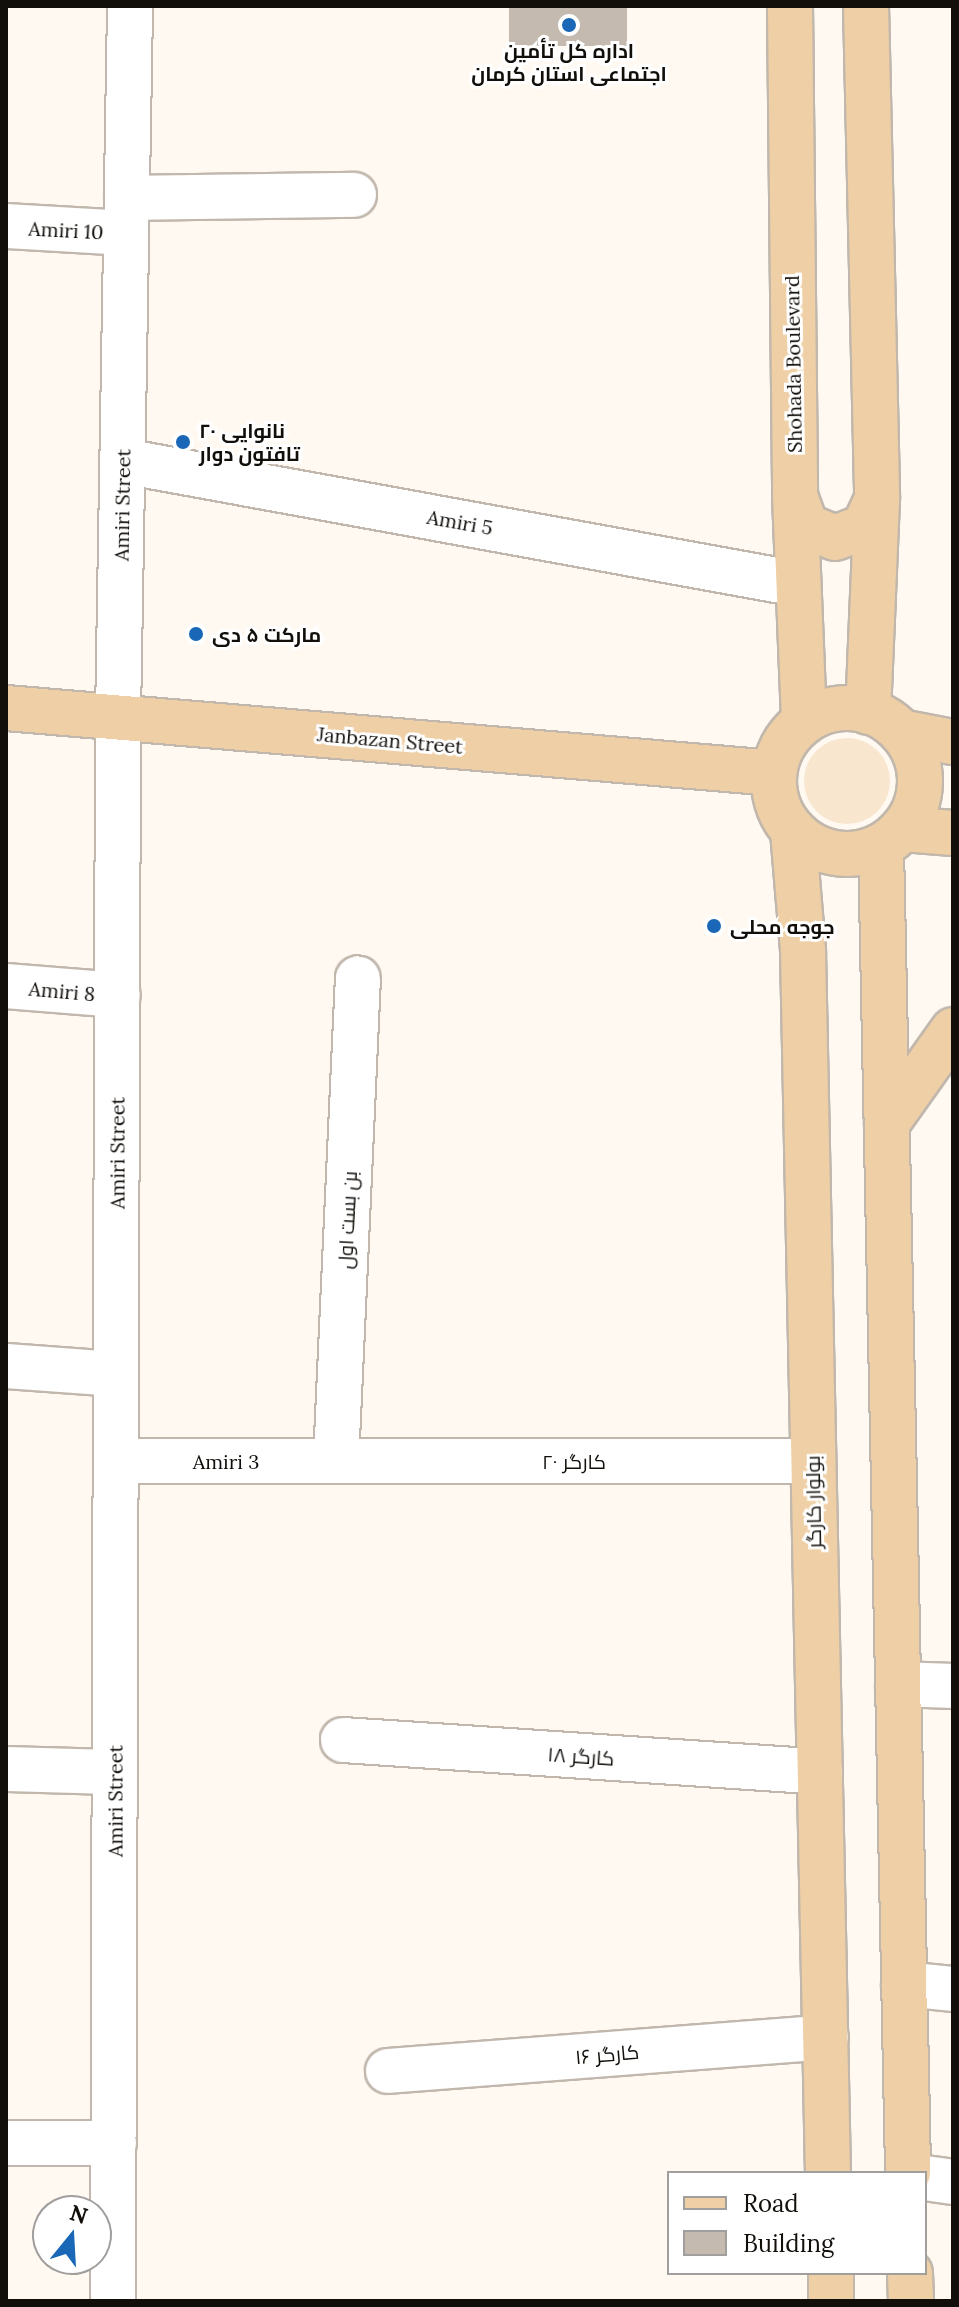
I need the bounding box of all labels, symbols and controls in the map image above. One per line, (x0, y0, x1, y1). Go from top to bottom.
marker: اداره کل تأمین اجتماعی استان کرمان (560, 16, 578, 34)
place label: اداره کل تأمین اجتماعی استان کرمان (471, 38, 667, 85)
street label: Amiri 10 (28, 216, 104, 244)
street label: Shohada Boulevard (779, 275, 807, 453)
place label: نانوایی ۲۰ تافتون دوار (199, 418, 300, 465)
marker: نانوایی ۲۰ تافتون دوار (174, 433, 192, 451)
street label: Amiri Street (109, 449, 135, 561)
street label: Amiri 5 (425, 504, 495, 540)
place label: مارکت ۵ دی (212, 622, 321, 646)
marker: مارکت ۵ دی (187, 625, 205, 643)
street label: Janbazan Street (316, 722, 464, 758)
place label: جوجه محلی (730, 914, 835, 938)
marker: جوجه محلی (705, 917, 723, 935)
street label: Amiri 8 (28, 976, 96, 1006)
street label: Amiri Street (105, 1097, 129, 1209)
street label: بن بست اول (332, 1170, 362, 1270)
street label: Amiri 3 (193, 1449, 259, 1473)
street label: کارگر ۲۰ (542, 1449, 606, 1473)
street label: بولوار کارگر (800, 1455, 826, 1549)
street label: کارگر ۱۸ (547, 1742, 615, 1770)
street label: Amiri Street (103, 1745, 127, 1857)
street label: کارگر ۱۶ (574, 2039, 640, 2069)
legend (667, 2171, 927, 2275)
text: Road (743, 2188, 799, 2219)
north arrow (32, 2195, 112, 2275)
text: N (66, 2198, 91, 2230)
text: Building (743, 2228, 834, 2259)

